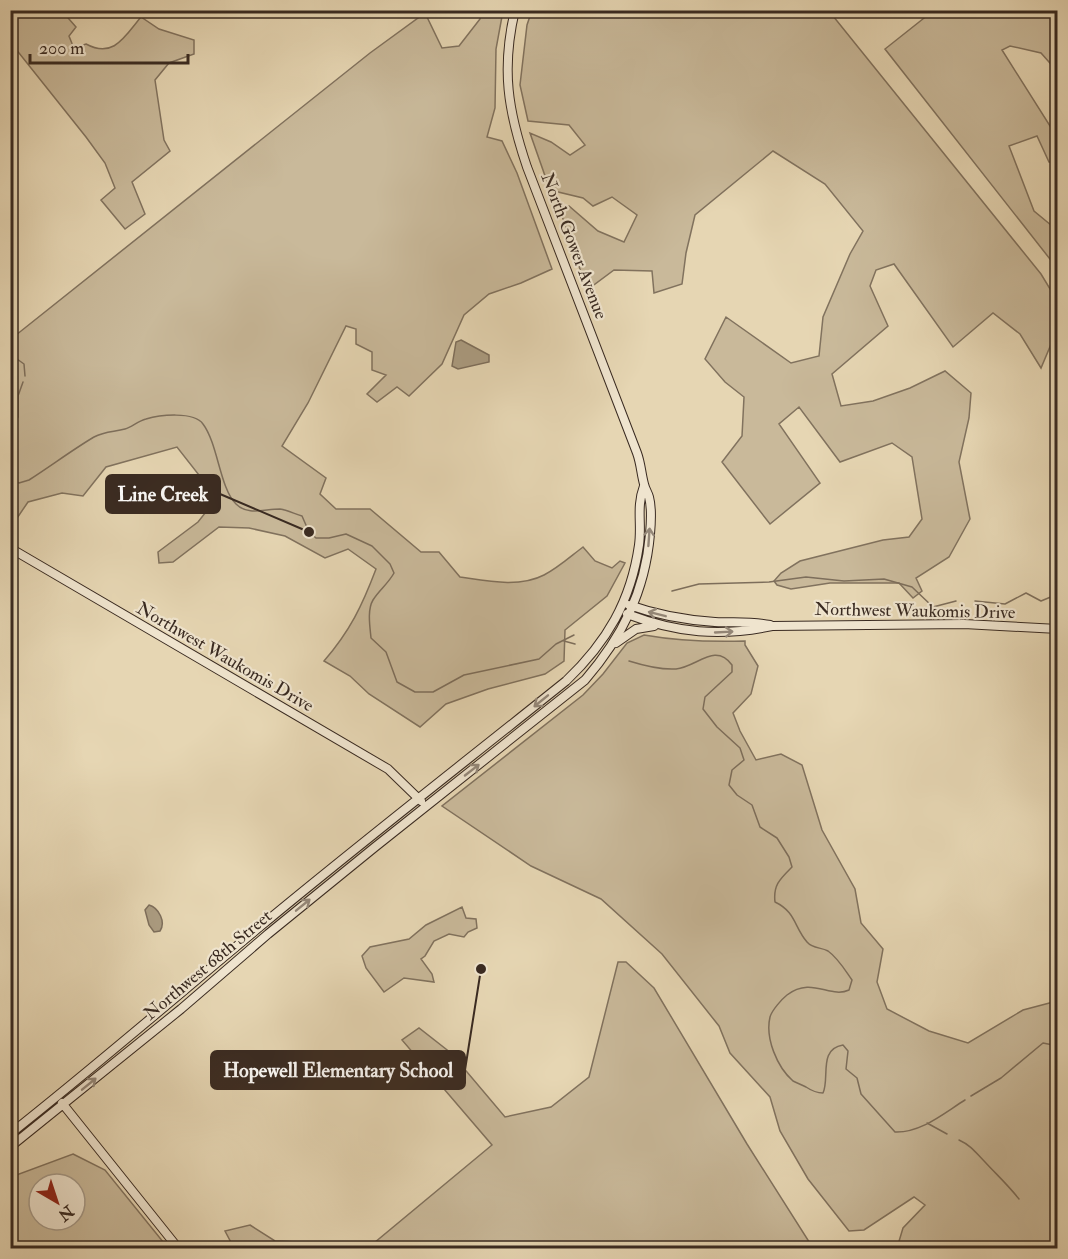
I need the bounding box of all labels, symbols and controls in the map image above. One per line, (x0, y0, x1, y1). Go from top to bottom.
scale bar (30, 27, 188, 65)
text: 200 m (39, 37, 84, 60)
street label: North Gower Avenue (536, 170, 613, 323)
callout: Line Creek (106, 475, 220, 513)
text: Line Creek (118, 482, 209, 507)
one-way arrow (644, 527, 655, 547)
street label: Northwest Waukomis Drive (132, 597, 318, 717)
street label: Northwest Waukomis Drive (814, 598, 1016, 624)
one-way arrow (648, 608, 667, 620)
one-way arrow (714, 626, 733, 637)
one-way arrow (534, 694, 550, 707)
one-way arrow (463, 764, 479, 777)
one-way arrow (295, 899, 311, 912)
street label: Northwest 68th Street (139, 905, 277, 1025)
callout: Hopewell Elementary School (211, 1051, 465, 1089)
text: Hopewell Elementary School (223, 1058, 454, 1084)
one-way arrow (81, 1077, 96, 1091)
north arrow (27, 1172, 87, 1232)
text: N (53, 1200, 78, 1226)

